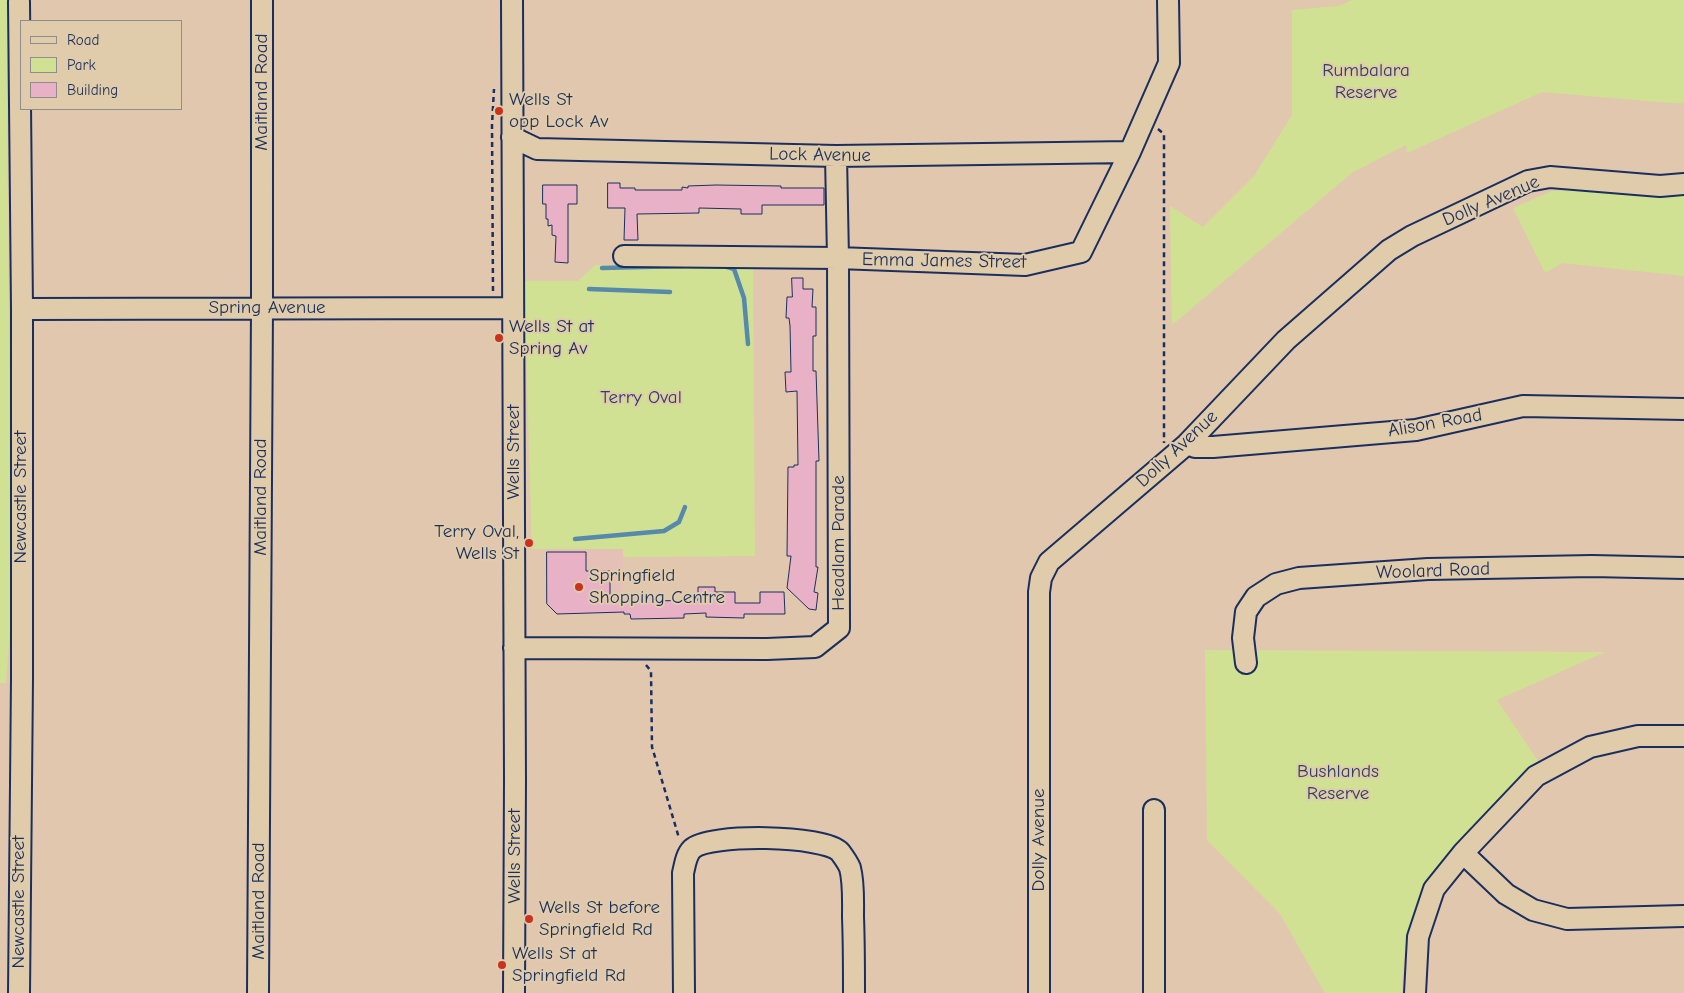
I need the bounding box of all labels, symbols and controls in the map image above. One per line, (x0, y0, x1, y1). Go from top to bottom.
legend (20, 20, 182, 110)
text: Road (67, 31, 99, 49)
street label: Maitland Road (251, 33, 273, 151)
text: Park (67, 56, 96, 74)
park label: Rumbalara Reserve (1322, 60, 1410, 104)
text: Building (67, 81, 118, 99)
place label: Wells St opp Lock Av (509, 89, 608, 133)
marker: Wells St opp Lock Av (493, 105, 505, 117)
street label: Lock Avenue (769, 143, 871, 167)
street label: Dolly Avenue (1439, 170, 1543, 232)
street label: Emma James Street (862, 248, 1026, 274)
street label: Spring Avenue (208, 297, 326, 319)
place label: Wells St at Spring Av (509, 316, 594, 360)
marker: Wells St at Spring Av (493, 332, 505, 344)
park label: Terry Oval (600, 387, 682, 409)
street label: Alison Road (1386, 404, 1484, 442)
street label: Wells Street (503, 405, 525, 499)
street label: Dolly Avenue (1132, 406, 1222, 492)
street label: Newcastle Street (10, 431, 32, 563)
street label: Maitland Road (250, 438, 272, 556)
street label: Headlam Parade (828, 475, 850, 611)
place label: Terry Oval, Wells St (434, 521, 519, 565)
marker: Terry Oval, Wells St (523, 537, 535, 549)
street label: Woolard Road (1376, 558, 1490, 584)
place label: Springfield Shopping Centre (589, 565, 725, 609)
marker: Springfield Shopping Centre (573, 581, 585, 593)
park label: Bushlands Reserve (1297, 761, 1379, 805)
street label: Dolly Avenue (1028, 788, 1050, 892)
street label: Wells Street (504, 809, 526, 903)
street label: Newcastle Street (8, 836, 30, 968)
street label: Maitland Road (248, 842, 270, 960)
place label: Wells St before Springfield Rd (539, 897, 660, 941)
marker: Wells St before Springfield Rd (523, 913, 535, 925)
place label: Wells St at Springfield Rd (512, 943, 626, 987)
marker: Wells St at Springfield Rd (496, 959, 508, 971)

